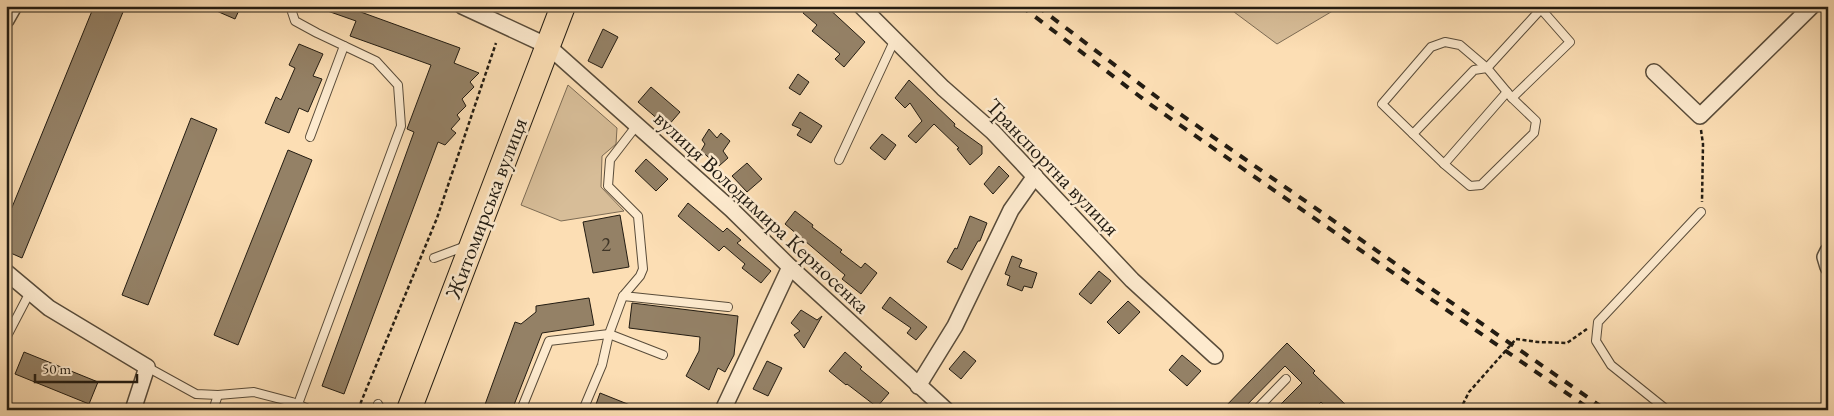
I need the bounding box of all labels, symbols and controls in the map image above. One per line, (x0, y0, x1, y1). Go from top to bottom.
street label: Транспортна вулиця (980, 92, 1126, 242)
street label: вулиця Володимира Керносенка (648, 104, 876, 320)
street label: Житомирська вулиця (438, 113, 534, 304)
house number: 2 (601, 231, 611, 257)
scale bar (35, 351, 138, 383)
text: 50 m (42, 359, 71, 378)

